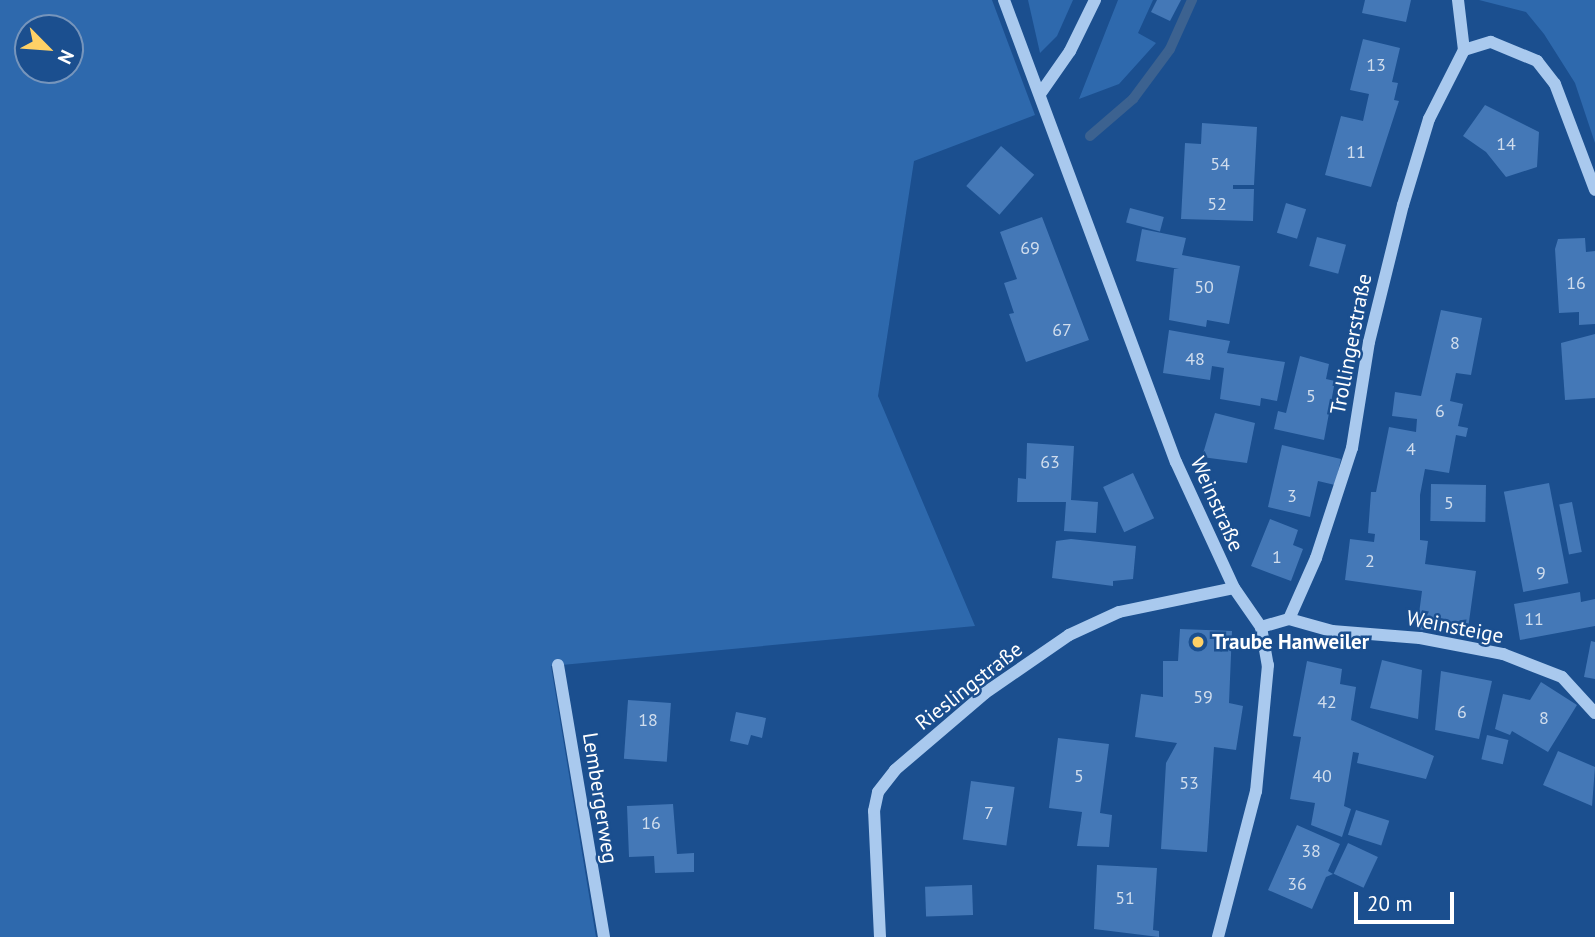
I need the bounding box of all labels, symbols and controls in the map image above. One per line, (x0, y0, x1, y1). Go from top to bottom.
north arrow (14, 14, 84, 84)
text: N (53, 46, 80, 68)
house number: 13 (1366, 54, 1386, 76)
house number: 14 (1496, 133, 1516, 155)
house number: 11 (1346, 141, 1366, 163)
house number: 54 (1210, 153, 1230, 175)
house number: 52 (1207, 193, 1227, 215)
house number: 69 (1020, 237, 1040, 259)
street label: Trollingerstraße (1325, 271, 1377, 417)
house number: 16 (1566, 272, 1586, 294)
house number: 50 (1194, 276, 1214, 298)
house number: 67 (1052, 319, 1072, 341)
house number: 8 (1450, 332, 1460, 354)
house number: 48 (1185, 348, 1205, 370)
house number: 5 (1306, 385, 1316, 407)
house number: 6 (1435, 400, 1445, 422)
house number: 4 (1406, 438, 1416, 460)
house number: 63 (1040, 451, 1060, 473)
street label: Weinstraße (1185, 453, 1249, 555)
house number: 3 (1287, 485, 1297, 507)
house number: 5 (1444, 492, 1454, 514)
house number: 1 (1272, 546, 1282, 568)
house number: 2 (1365, 550, 1375, 572)
house number: 9 (1536, 562, 1546, 584)
street label: Weinsteige (1404, 605, 1506, 649)
house number: 11 (1524, 608, 1544, 630)
place label: Traube Hanweiler (1212, 629, 1369, 655)
marker: Traube Hanweiler (1190, 634, 1206, 650)
street label: Rieslingstraße (911, 636, 1027, 736)
house number: 59 (1193, 686, 1213, 708)
house number: 42 (1317, 691, 1337, 713)
house number: 6 (1457, 701, 1467, 723)
house number: 8 (1539, 707, 1549, 729)
house number: 18 (638, 709, 658, 731)
street label: Lembergerweg (577, 731, 623, 865)
house number: 5 (1074, 765, 1084, 787)
house number: 40 (1312, 765, 1332, 787)
house number: 53 (1179, 772, 1199, 794)
house number: 7 (984, 802, 994, 824)
house number: 16 (641, 812, 661, 834)
house number: 38 (1301, 840, 1321, 862)
house number: 36 (1287, 873, 1307, 895)
scale bar (1357, 878, 1457, 922)
house number: 51 (1115, 887, 1135, 909)
text: 20 m (1367, 890, 1413, 917)

